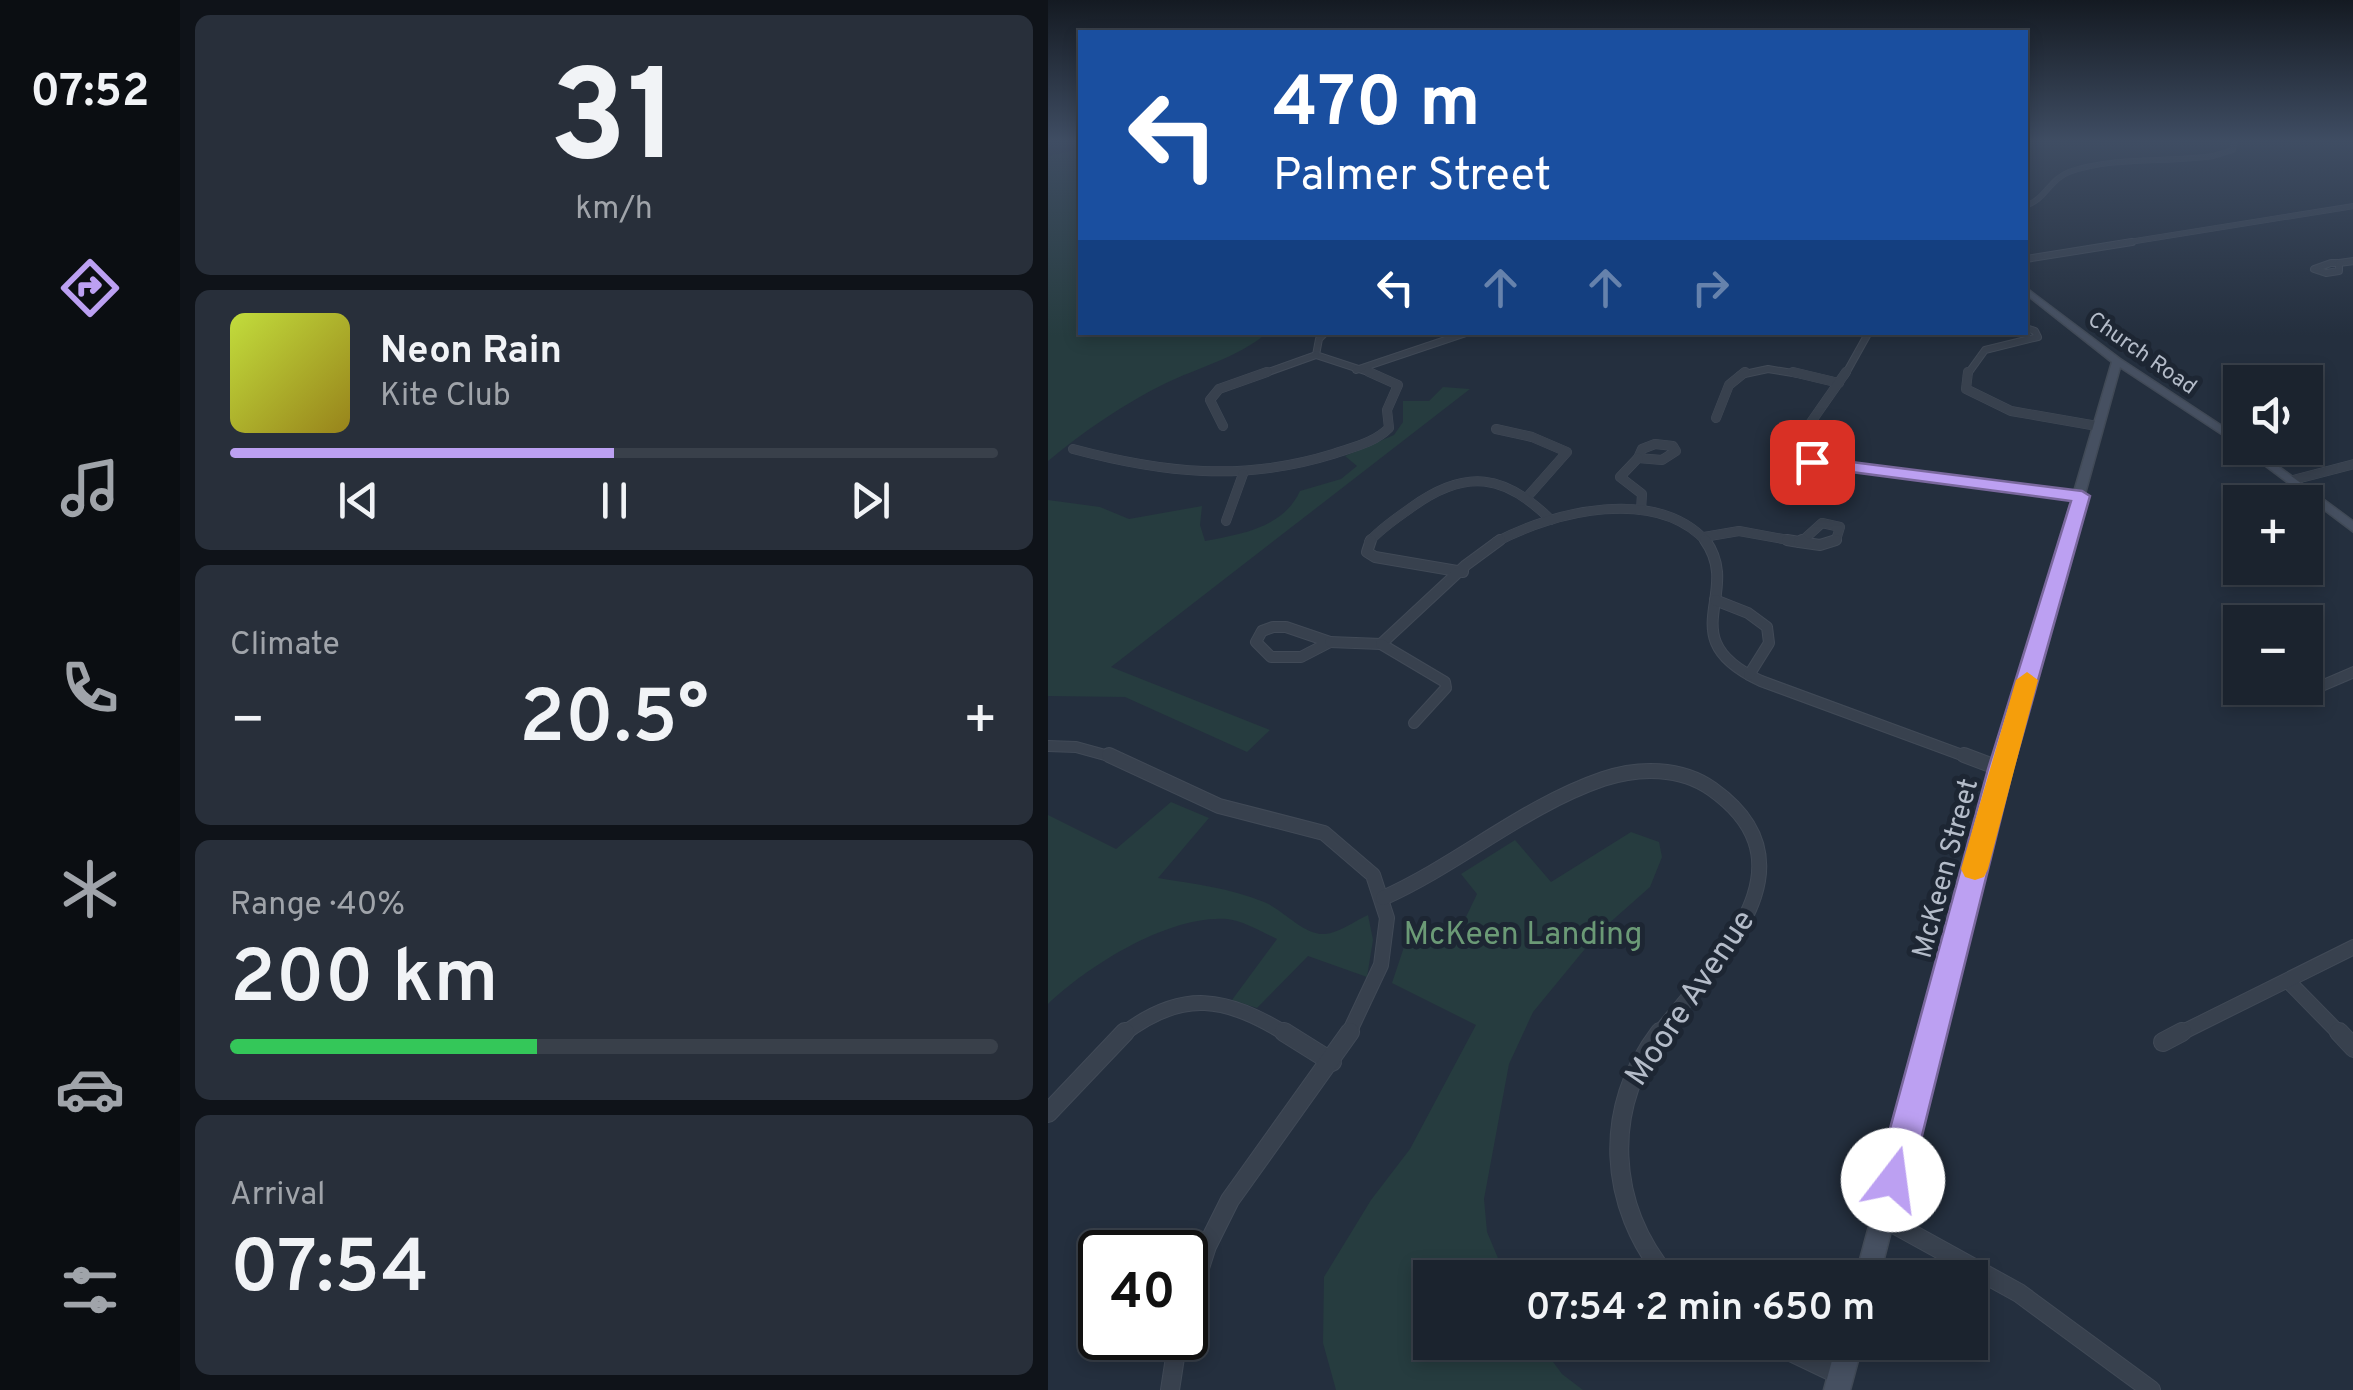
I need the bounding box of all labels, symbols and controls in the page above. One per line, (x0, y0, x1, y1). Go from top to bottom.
text: 31 (549, 42, 679, 207)
text: 470 m (1273, 62, 1481, 151)
text: 07:52 (31, 65, 149, 122)
icon: left (1108, 70, 1238, 200)
text: Palmer Street (1273, 149, 1551, 206)
text: km/h (575, 190, 653, 230)
icon: directions (55, 253, 125, 323)
icon: left (1368, 260, 1423, 315)
icon: ahead (1473, 260, 1528, 315)
icon: ahead (1578, 260, 1633, 315)
icon: right (1683, 260, 1738, 315)
street label: Church Road (2082, 307, 2201, 401)
text: Neon Rain (380, 328, 562, 377)
map controls (2223, 365, 2323, 705)
button: sound (2223, 365, 2323, 465)
text: Kite Club (380, 377, 511, 417)
pin (1770, 420, 1855, 505)
icon: arrive (1785, 435, 1840, 490)
icon: music (55, 453, 125, 523)
icon: previous (331, 473, 386, 528)
icon: pause (587, 473, 642, 528)
icon: next (843, 473, 898, 528)
button: + (2223, 485, 2323, 585)
button: − (2223, 605, 2323, 705)
text: Climate (230, 626, 340, 666)
icon: phone (55, 653, 125, 723)
text: 20.5° (519, 674, 709, 769)
text: − (230, 688, 265, 758)
text: + (963, 688, 998, 758)
street label: McKeen Street (1906, 775, 1988, 963)
icon: climate (55, 854, 125, 924)
text: Range · 40% (230, 886, 405, 926)
street label: Moore Avenue (1618, 903, 1765, 1094)
park label: McKeen Landing (1403, 916, 1643, 956)
text: 200 km (230, 934, 499, 1029)
icon: car (55, 1054, 125, 1124)
position arrow (1841, 1128, 1945, 1232)
text: Arrival (230, 1176, 325, 1216)
text: 07:54 (230, 1224, 429, 1319)
speed limit sign: 40 (1078, 1230, 1208, 1360)
icon: filters (55, 1255, 125, 1325)
text: 07:54 · 2 min · 650 m (1526, 1285, 1875, 1334)

